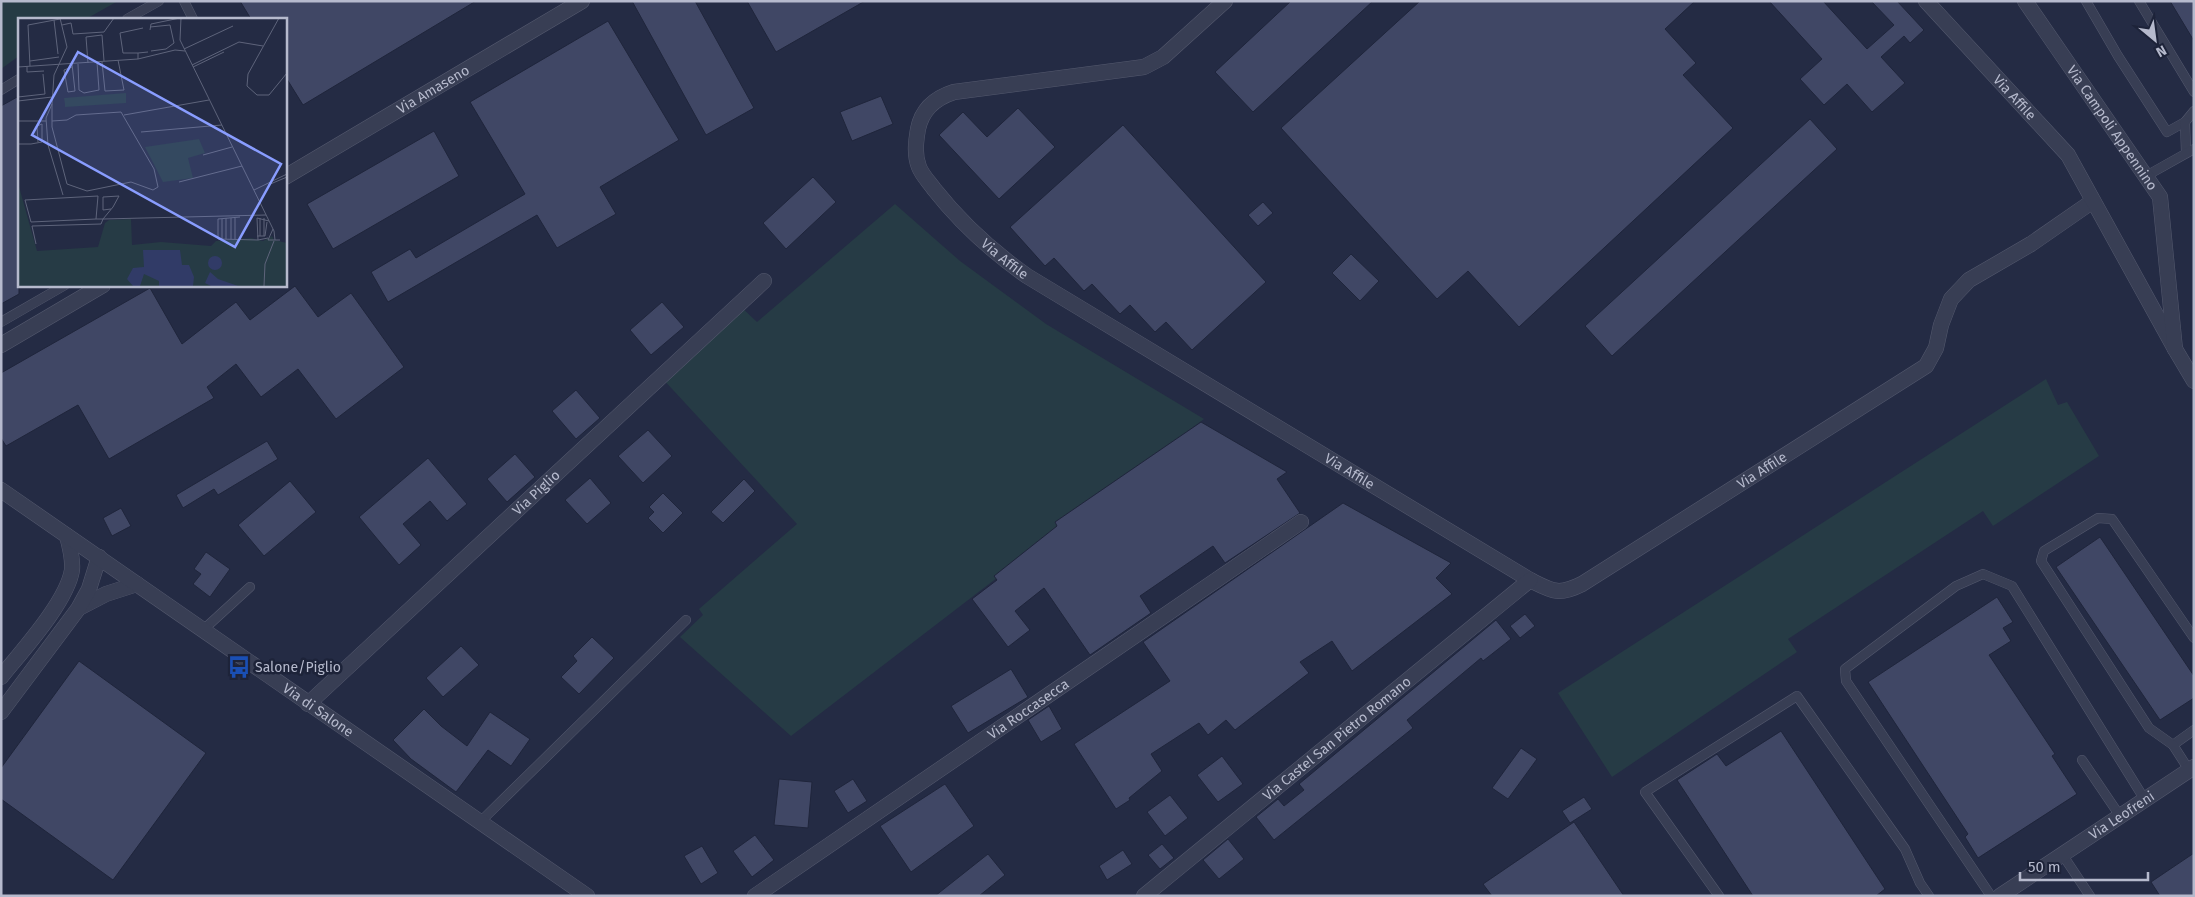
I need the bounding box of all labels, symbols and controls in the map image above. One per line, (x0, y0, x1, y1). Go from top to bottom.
north arrow (2130, 15, 2180, 65)
inset map (18, 18, 286, 286)
text: N (2153, 41, 2169, 61)
street label: Via Amaseno (394, 62, 472, 118)
street label: Via Campoli Appennino (2063, 62, 2161, 194)
street label: Via Affile (1989, 71, 2040, 124)
street label: Via Affile (977, 235, 1032, 283)
street label: Via Affile (1734, 448, 1790, 493)
street label: Via Affile (1321, 450, 1378, 493)
street label: Via Piglio (509, 467, 564, 519)
bus stop icon: Salone/Piglio (226, 654, 252, 680)
place label: Salone/Piglio (255, 659, 341, 676)
street label: Via Castel San Pietro Romano (1259, 673, 1415, 804)
street label: Via Roccasecca (984, 676, 1072, 743)
street label: Via di Salone (279, 680, 357, 741)
street label: Via Leofreni (2086, 788, 2158, 843)
scale bar (2020, 850, 2148, 882)
text: 50 m (2028, 858, 2061, 876)

